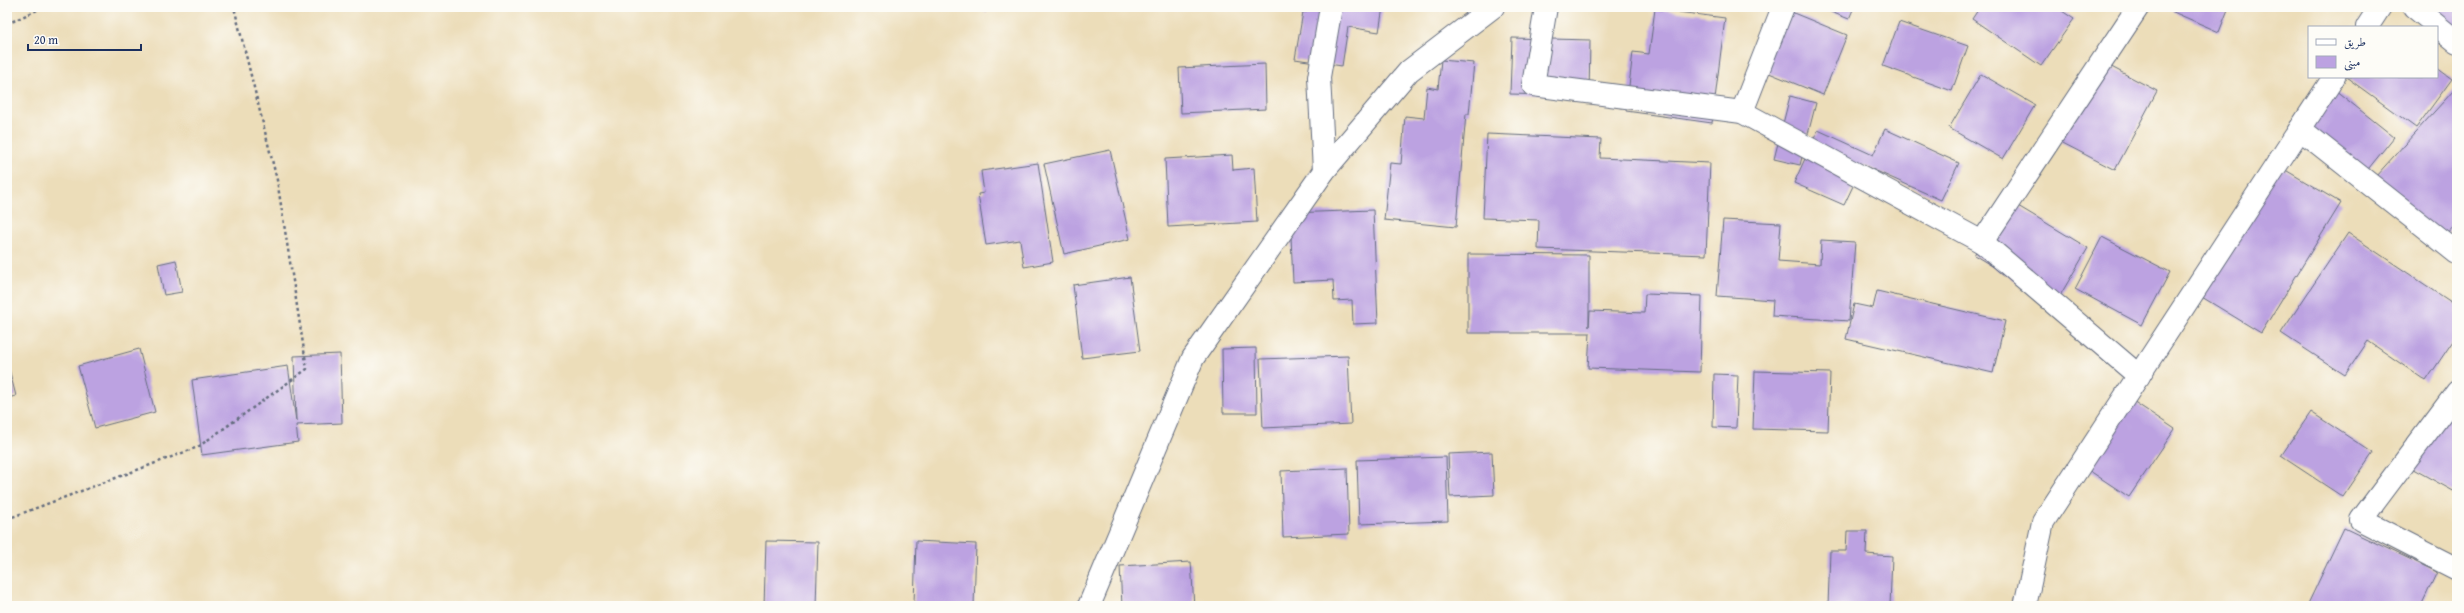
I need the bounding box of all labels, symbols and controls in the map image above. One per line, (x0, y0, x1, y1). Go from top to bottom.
scale bar (28, 26, 141, 52)
legend (2308, 26, 2438, 78)
text: 20 m (34, 31, 58, 48)
text: طريق (2344, 33, 2366, 50)
text: مبنى (2344, 53, 2360, 71)

